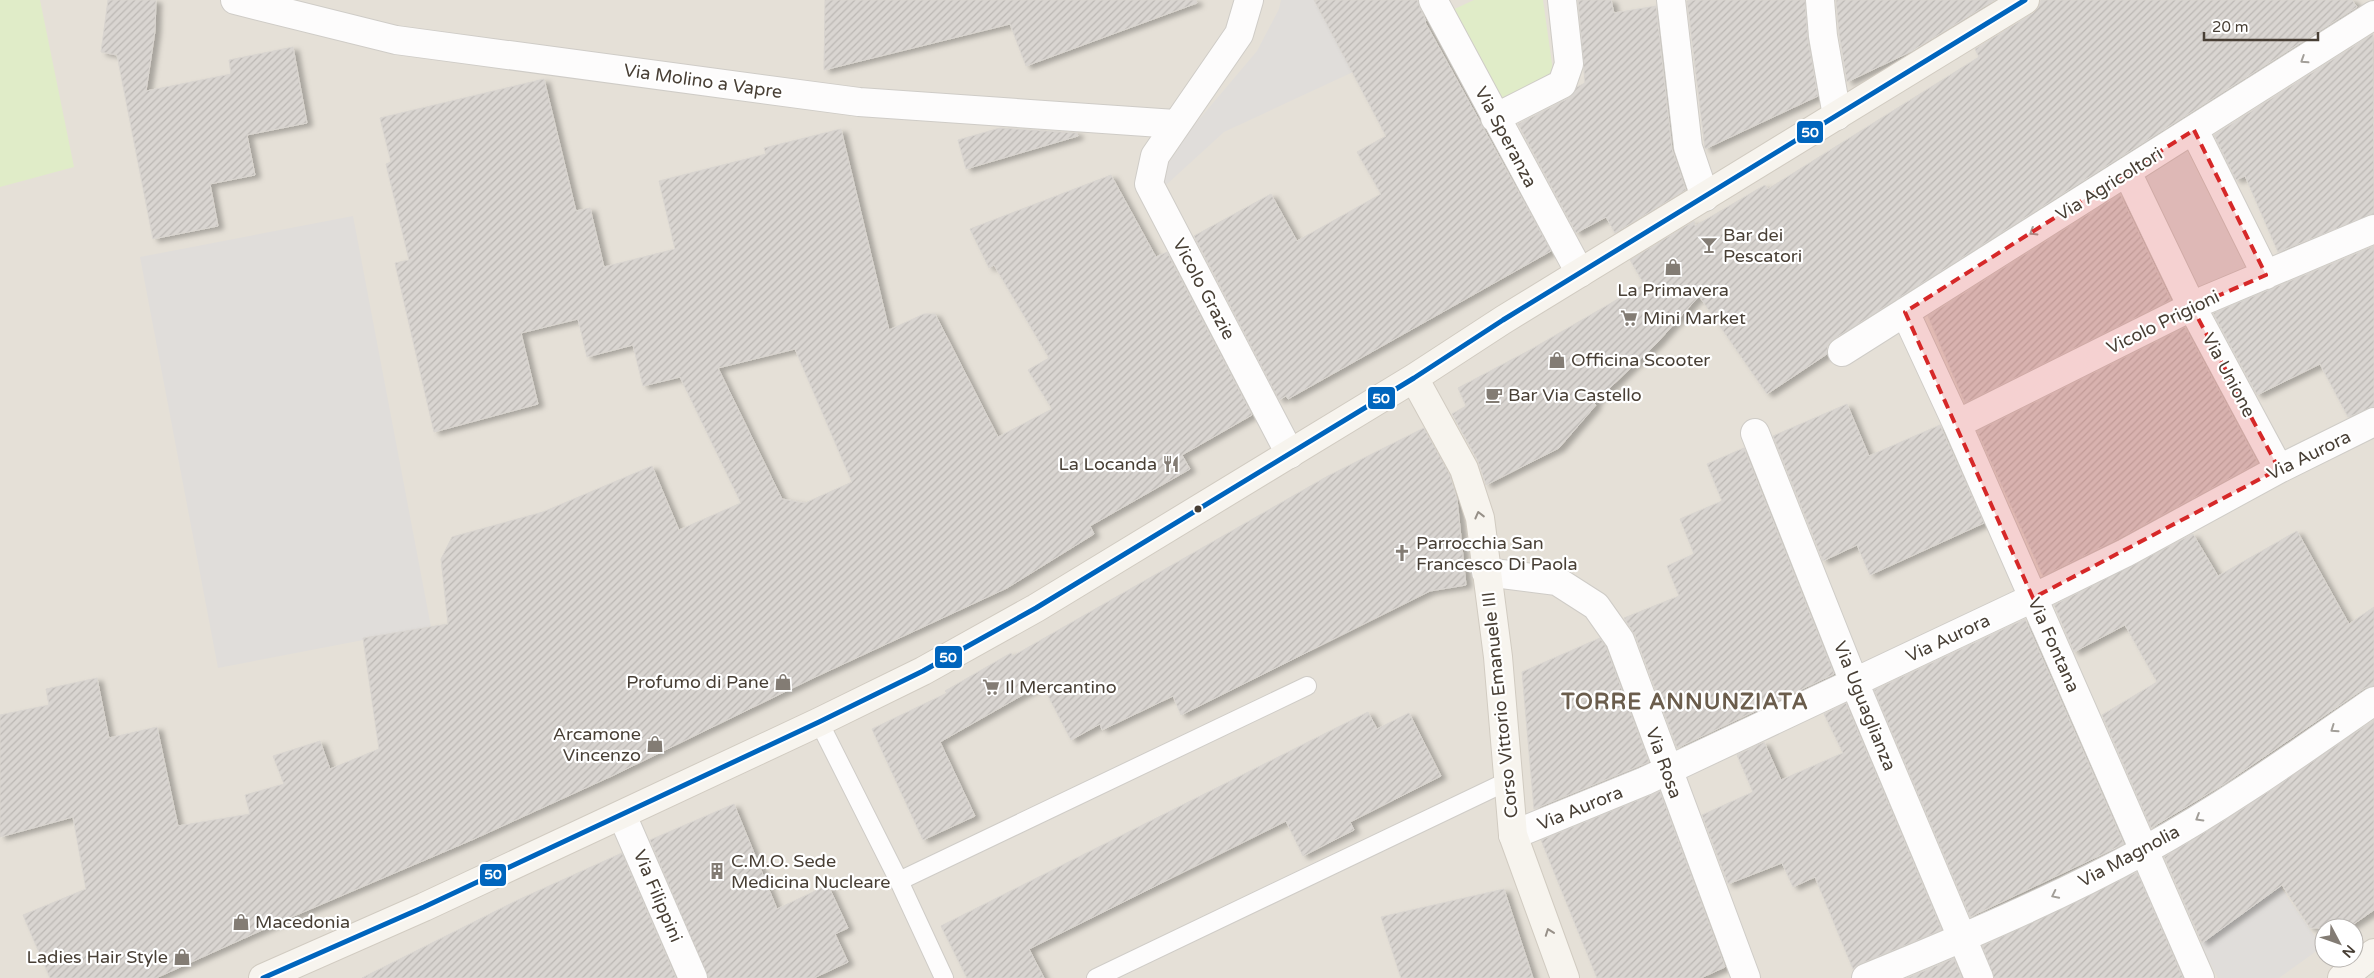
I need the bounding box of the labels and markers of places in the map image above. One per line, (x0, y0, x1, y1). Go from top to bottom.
place label: Bar dei Pescatori (1723, 224, 1802, 267)
bar icon: Bar dei Pescatori (1699, 235, 1719, 255)
shop icon: La Primavera (1663, 257, 1683, 277)
place label: La Primavera (1617, 279, 1729, 301)
place label: Mini Market (1643, 307, 1746, 329)
supermarket icon: Mini Market (1619, 308, 1639, 328)
place label: Officina Scooter (1571, 349, 1710, 371)
shop icon: Officina Scooter (1547, 350, 1567, 370)
place label: Bar Via Castello (1508, 384, 1642, 406)
cafe icon: Bar Via Castello (1484, 385, 1504, 405)
place label: La Locanda (1058, 453, 1157, 475)
restaurant icon: La Locanda (1161, 454, 1181, 474)
unlabelled marker (1193, 504, 1203, 514)
place label: Parrocchia San Francesco Di Paola (1416, 532, 1578, 575)
church icon: Parrocchia San Francesco Di Paola (1392, 543, 1412, 563)
place label: Profumo di Pane (626, 671, 769, 693)
shop icon: Profumo di Pane (773, 672, 793, 692)
place label: Il Mercantino (1005, 676, 1117, 698)
supermarket icon: Il Mercantino (981, 677, 1001, 697)
place label: Arcamone Vincenzo (553, 723, 641, 766)
shop icon: Arcamone Vincenzo (645, 734, 665, 754)
place label: C.M.O. Sede Medicina Nucleare (731, 850, 890, 893)
building icon: C.M.O. Sede Medicina Nucleare (707, 861, 727, 881)
place label: Macedonia (255, 911, 350, 933)
shop icon: Macedonia (231, 912, 251, 932)
place label: Ladies Hair Style (27, 946, 168, 968)
shop icon: Ladies Hair Style (172, 947, 192, 967)

